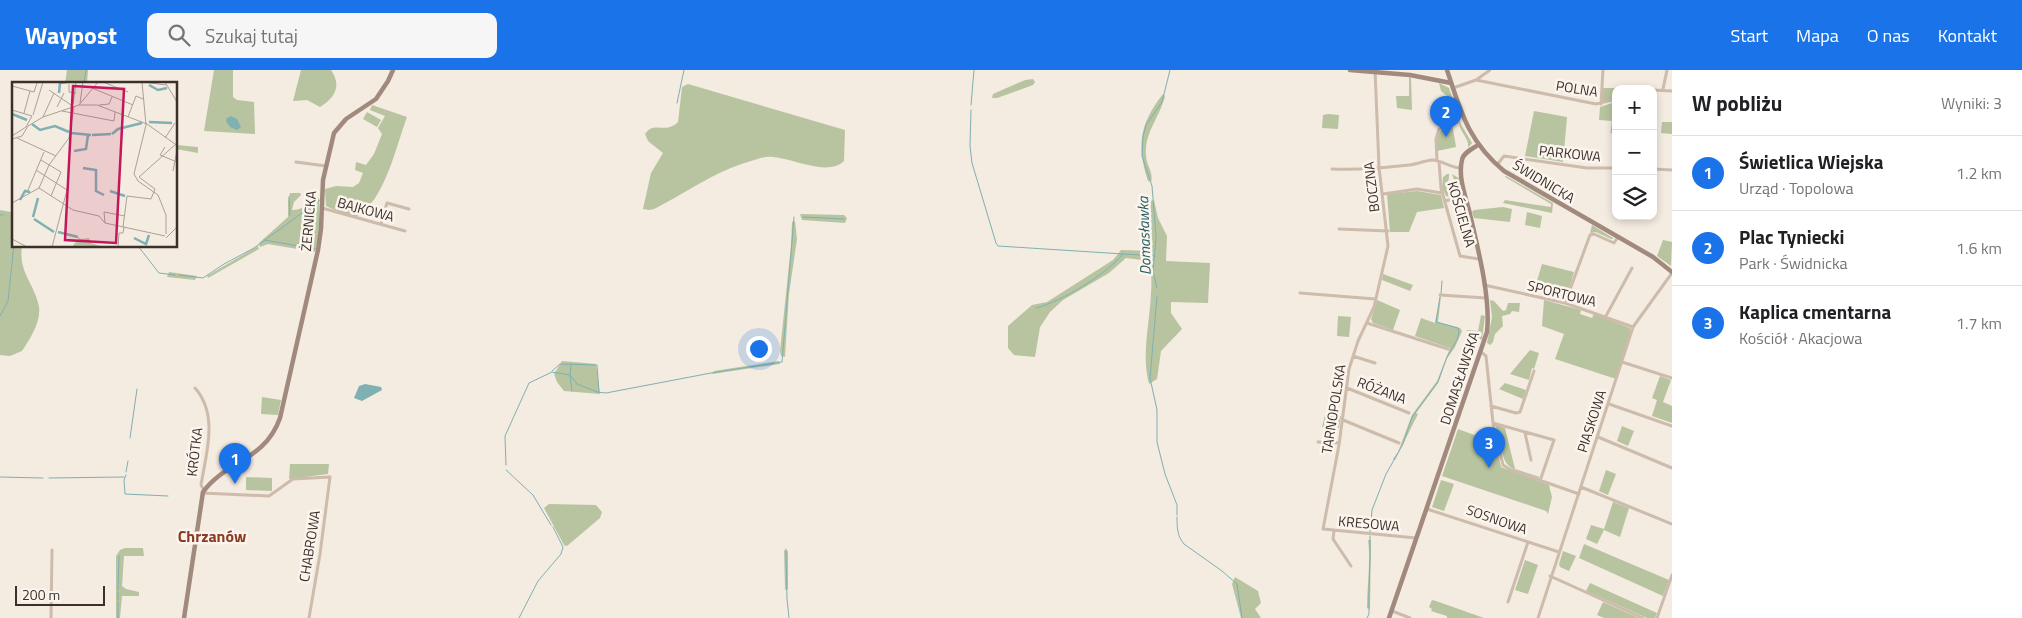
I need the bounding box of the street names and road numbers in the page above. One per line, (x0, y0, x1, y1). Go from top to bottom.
street label: POLNA (1555, 74, 1600, 102)
street label: PARKOWA (1538, 139, 1603, 167)
street label: ŚWIDNICKA (1509, 154, 1580, 208)
street label: BOCZNA (1357, 160, 1385, 213)
street label: KOŚCIELNA (1443, 178, 1482, 250)
street label: ŻERNICKA (295, 189, 321, 252)
street label: BAJKOWA (335, 191, 397, 227)
street label: SPORTOWA (1525, 274, 1599, 312)
street label: DOMASŁAWSKA (1434, 328, 1484, 427)
street label: TARNOPOLSKA (1316, 362, 1351, 455)
street label: RÓŻANA (1354, 371, 1410, 409)
street label: PIASKOWA (1571, 386, 1611, 455)
street label: KRÓTKA (181, 426, 208, 478)
street label: SOSNOWA (1464, 499, 1531, 539)
street label: CHABROWA (293, 508, 325, 583)
street label: KRESOWA (1337, 510, 1401, 536)

